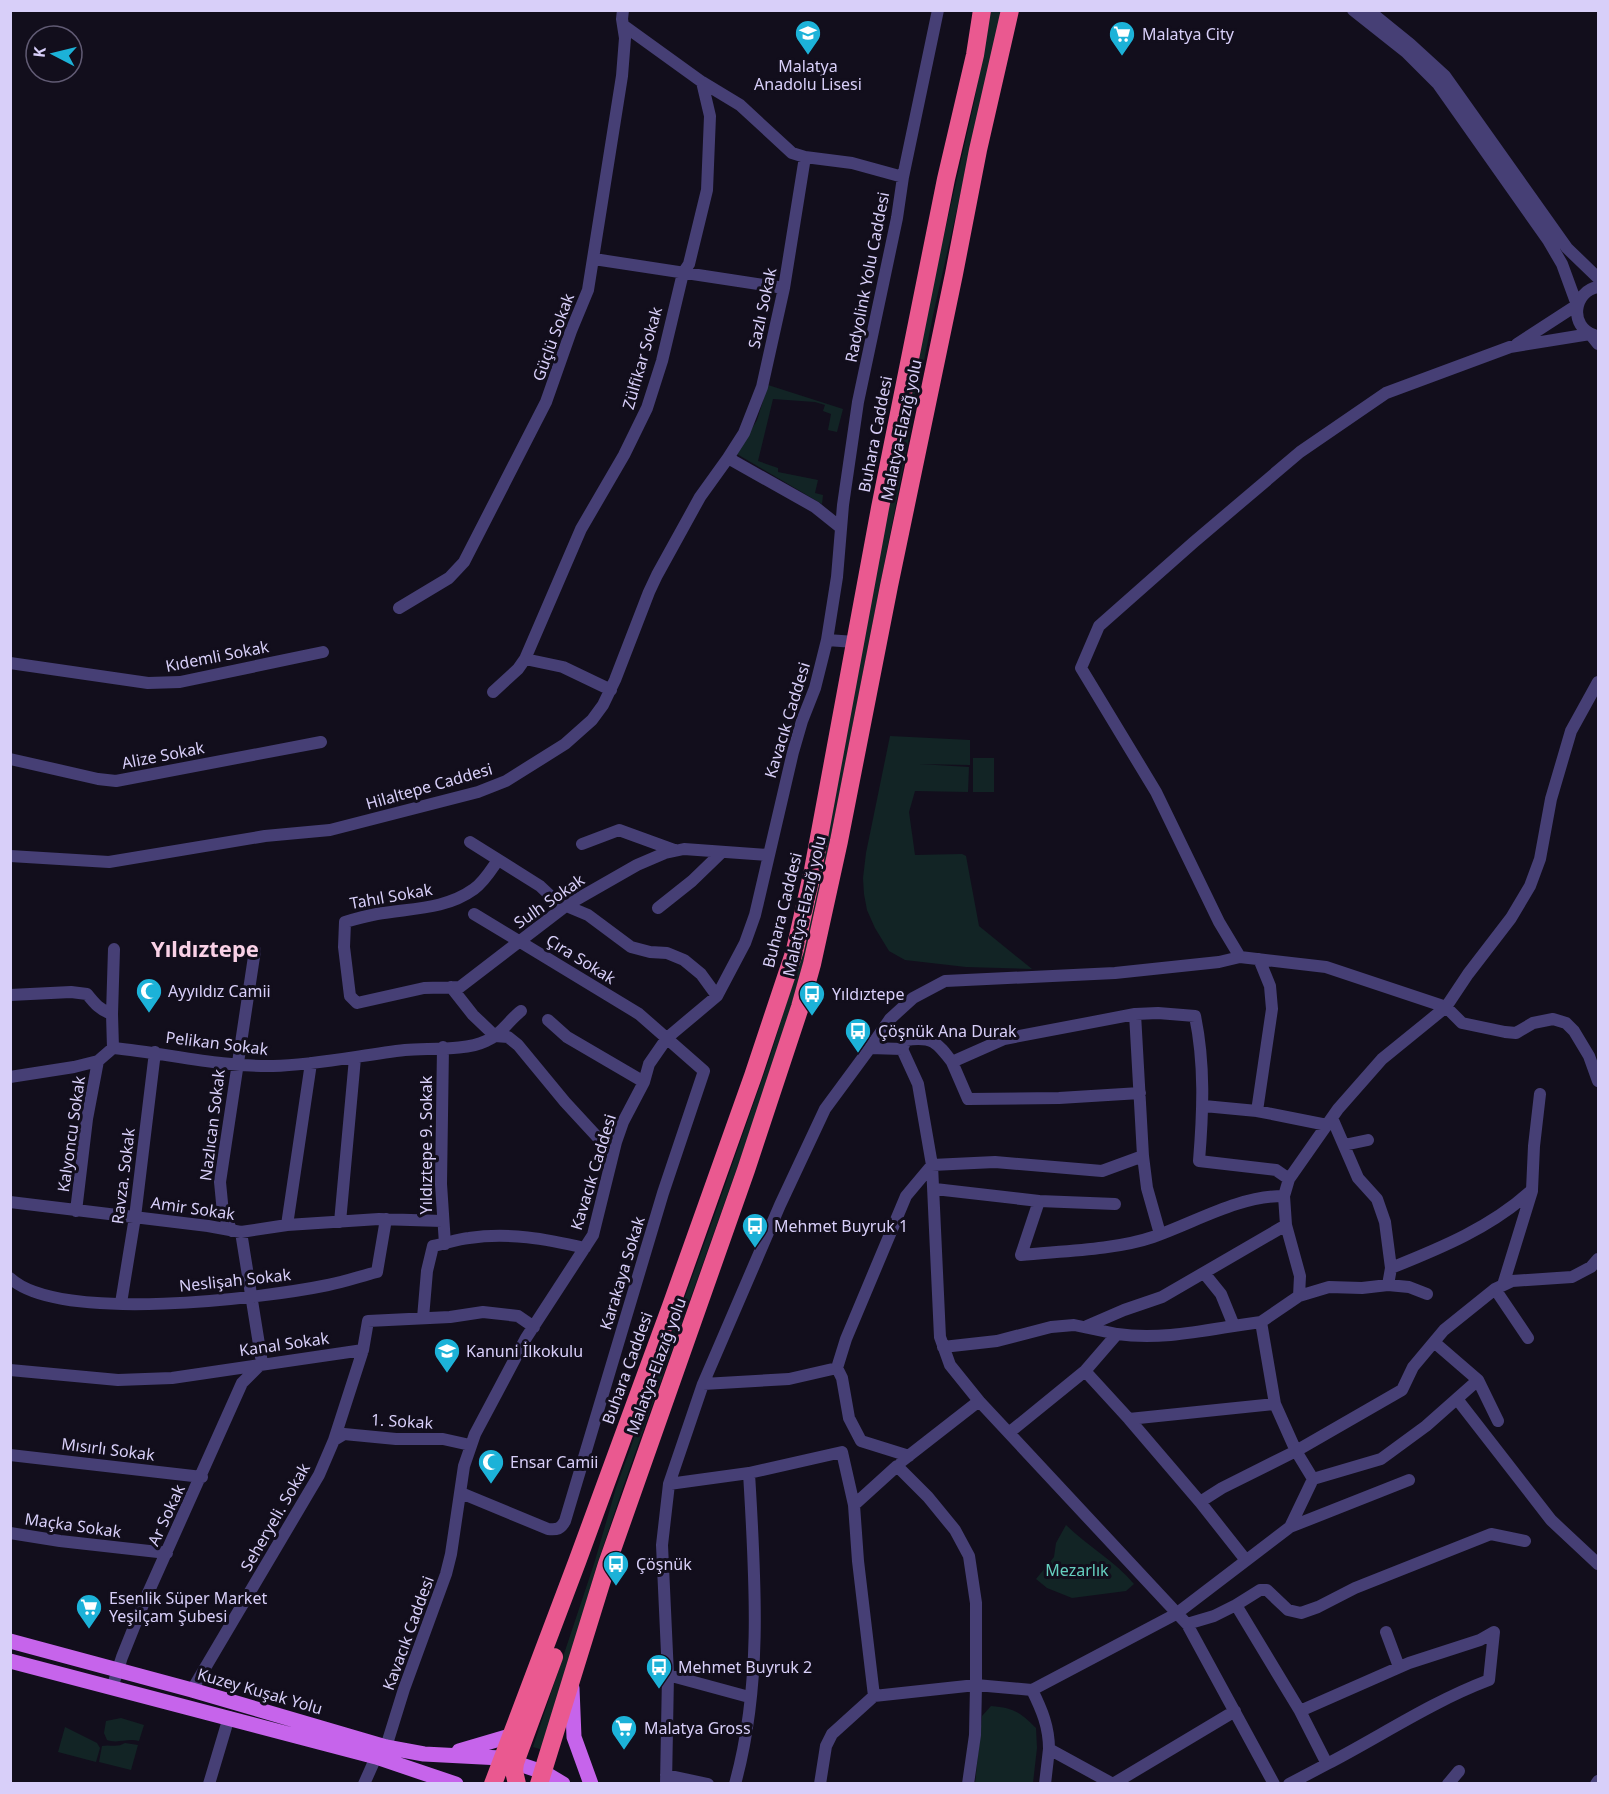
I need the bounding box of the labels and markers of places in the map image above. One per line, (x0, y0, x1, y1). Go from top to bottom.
school or university icon: Malatya Anadolu Lisesi (793, 18, 823, 56)
supermarket icon: Malatya City (1107, 19, 1137, 57)
place label: Malatya City (1142, 23, 1235, 45)
place label: Malatya Anadolu Lisesi (754, 55, 862, 95)
mosque icon: Ayyıldız Camii (134, 976, 164, 1014)
bus stop icon: Yıldıztepe (797, 979, 827, 1017)
place label: Ayyıldız Camii (168, 980, 271, 1002)
place label: Yıldıztepe (832, 983, 904, 1005)
bus stop icon: Çöşnük Ana Durak (843, 1016, 873, 1054)
place label: Çöşnük Ana Durak (878, 1020, 1017, 1042)
bus stop icon: Mehmet Buyruk 1 (740, 1211, 770, 1249)
place label: Mehmet Buyruk 1 (774, 1215, 908, 1237)
school or university icon: Kanuni İlkokulu (432, 1336, 462, 1374)
place label: Kanuni İlkokulu (466, 1340, 583, 1362)
mosque icon: Ensar Camii (476, 1447, 506, 1485)
place label: Ensar Camii (510, 1451, 599, 1473)
bus stop icon: Çöşnük (601, 1549, 631, 1587)
place label: Çöşnük (636, 1553, 692, 1575)
place label: Esenlik Süper Market Yeşilçam Şubesi (109, 1587, 267, 1627)
supermarket icon: Esenlik Süper Market Yeşilçam Şubesi (74, 1592, 104, 1630)
bus stop icon: Mehmet Buyruk 2 (644, 1652, 674, 1690)
place label: Mehmet Buyruk 2 (678, 1656, 812, 1678)
supermarket icon: Malatya Gross (609, 1713, 639, 1751)
place label: Malatya Gross (644, 1717, 751, 1739)

